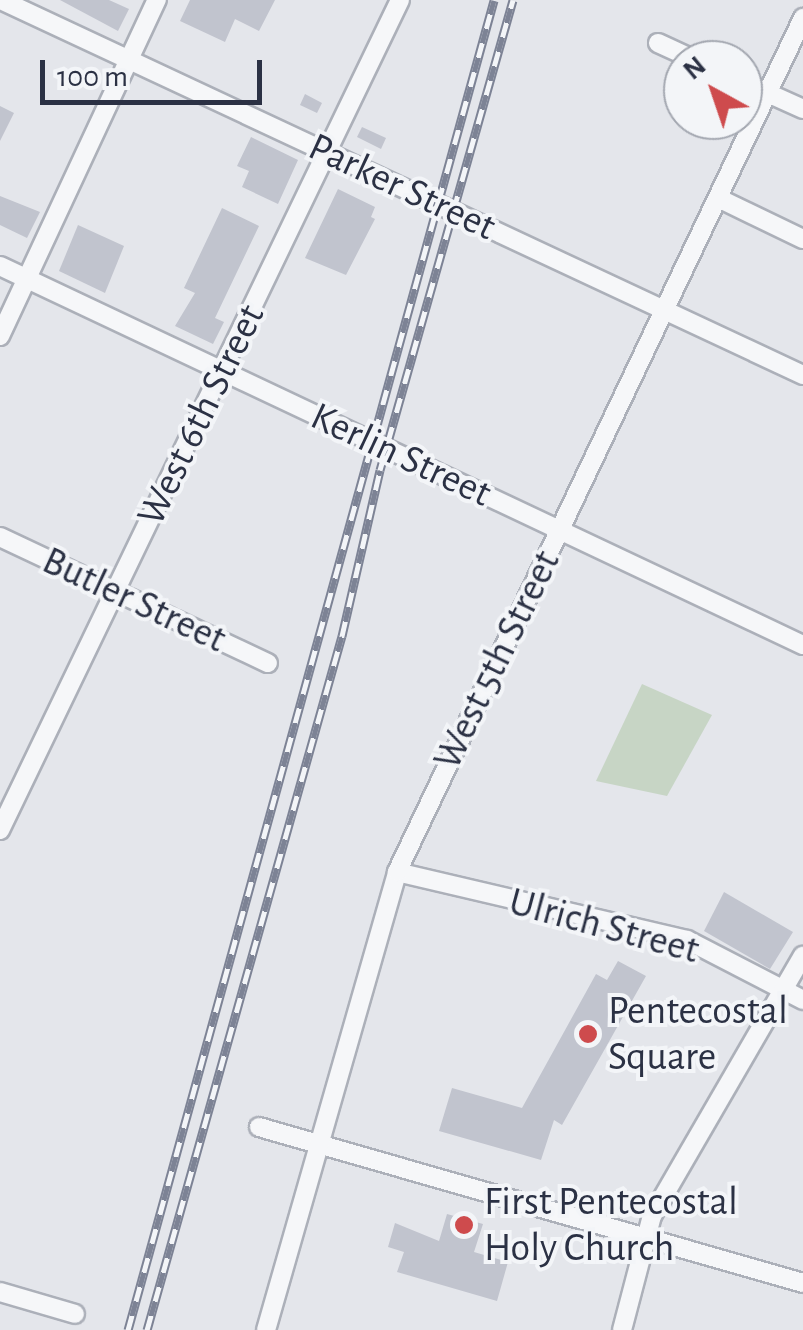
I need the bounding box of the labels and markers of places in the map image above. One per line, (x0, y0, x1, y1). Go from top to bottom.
place label: Pentecostal Square (608, 987, 788, 1081)
marker: Pentecostal Square (577, 1023, 599, 1045)
place label: First Pentecostal Holy Church (484, 1178, 738, 1272)
marker: First Pentecostal Holy Church (453, 1214, 475, 1236)

